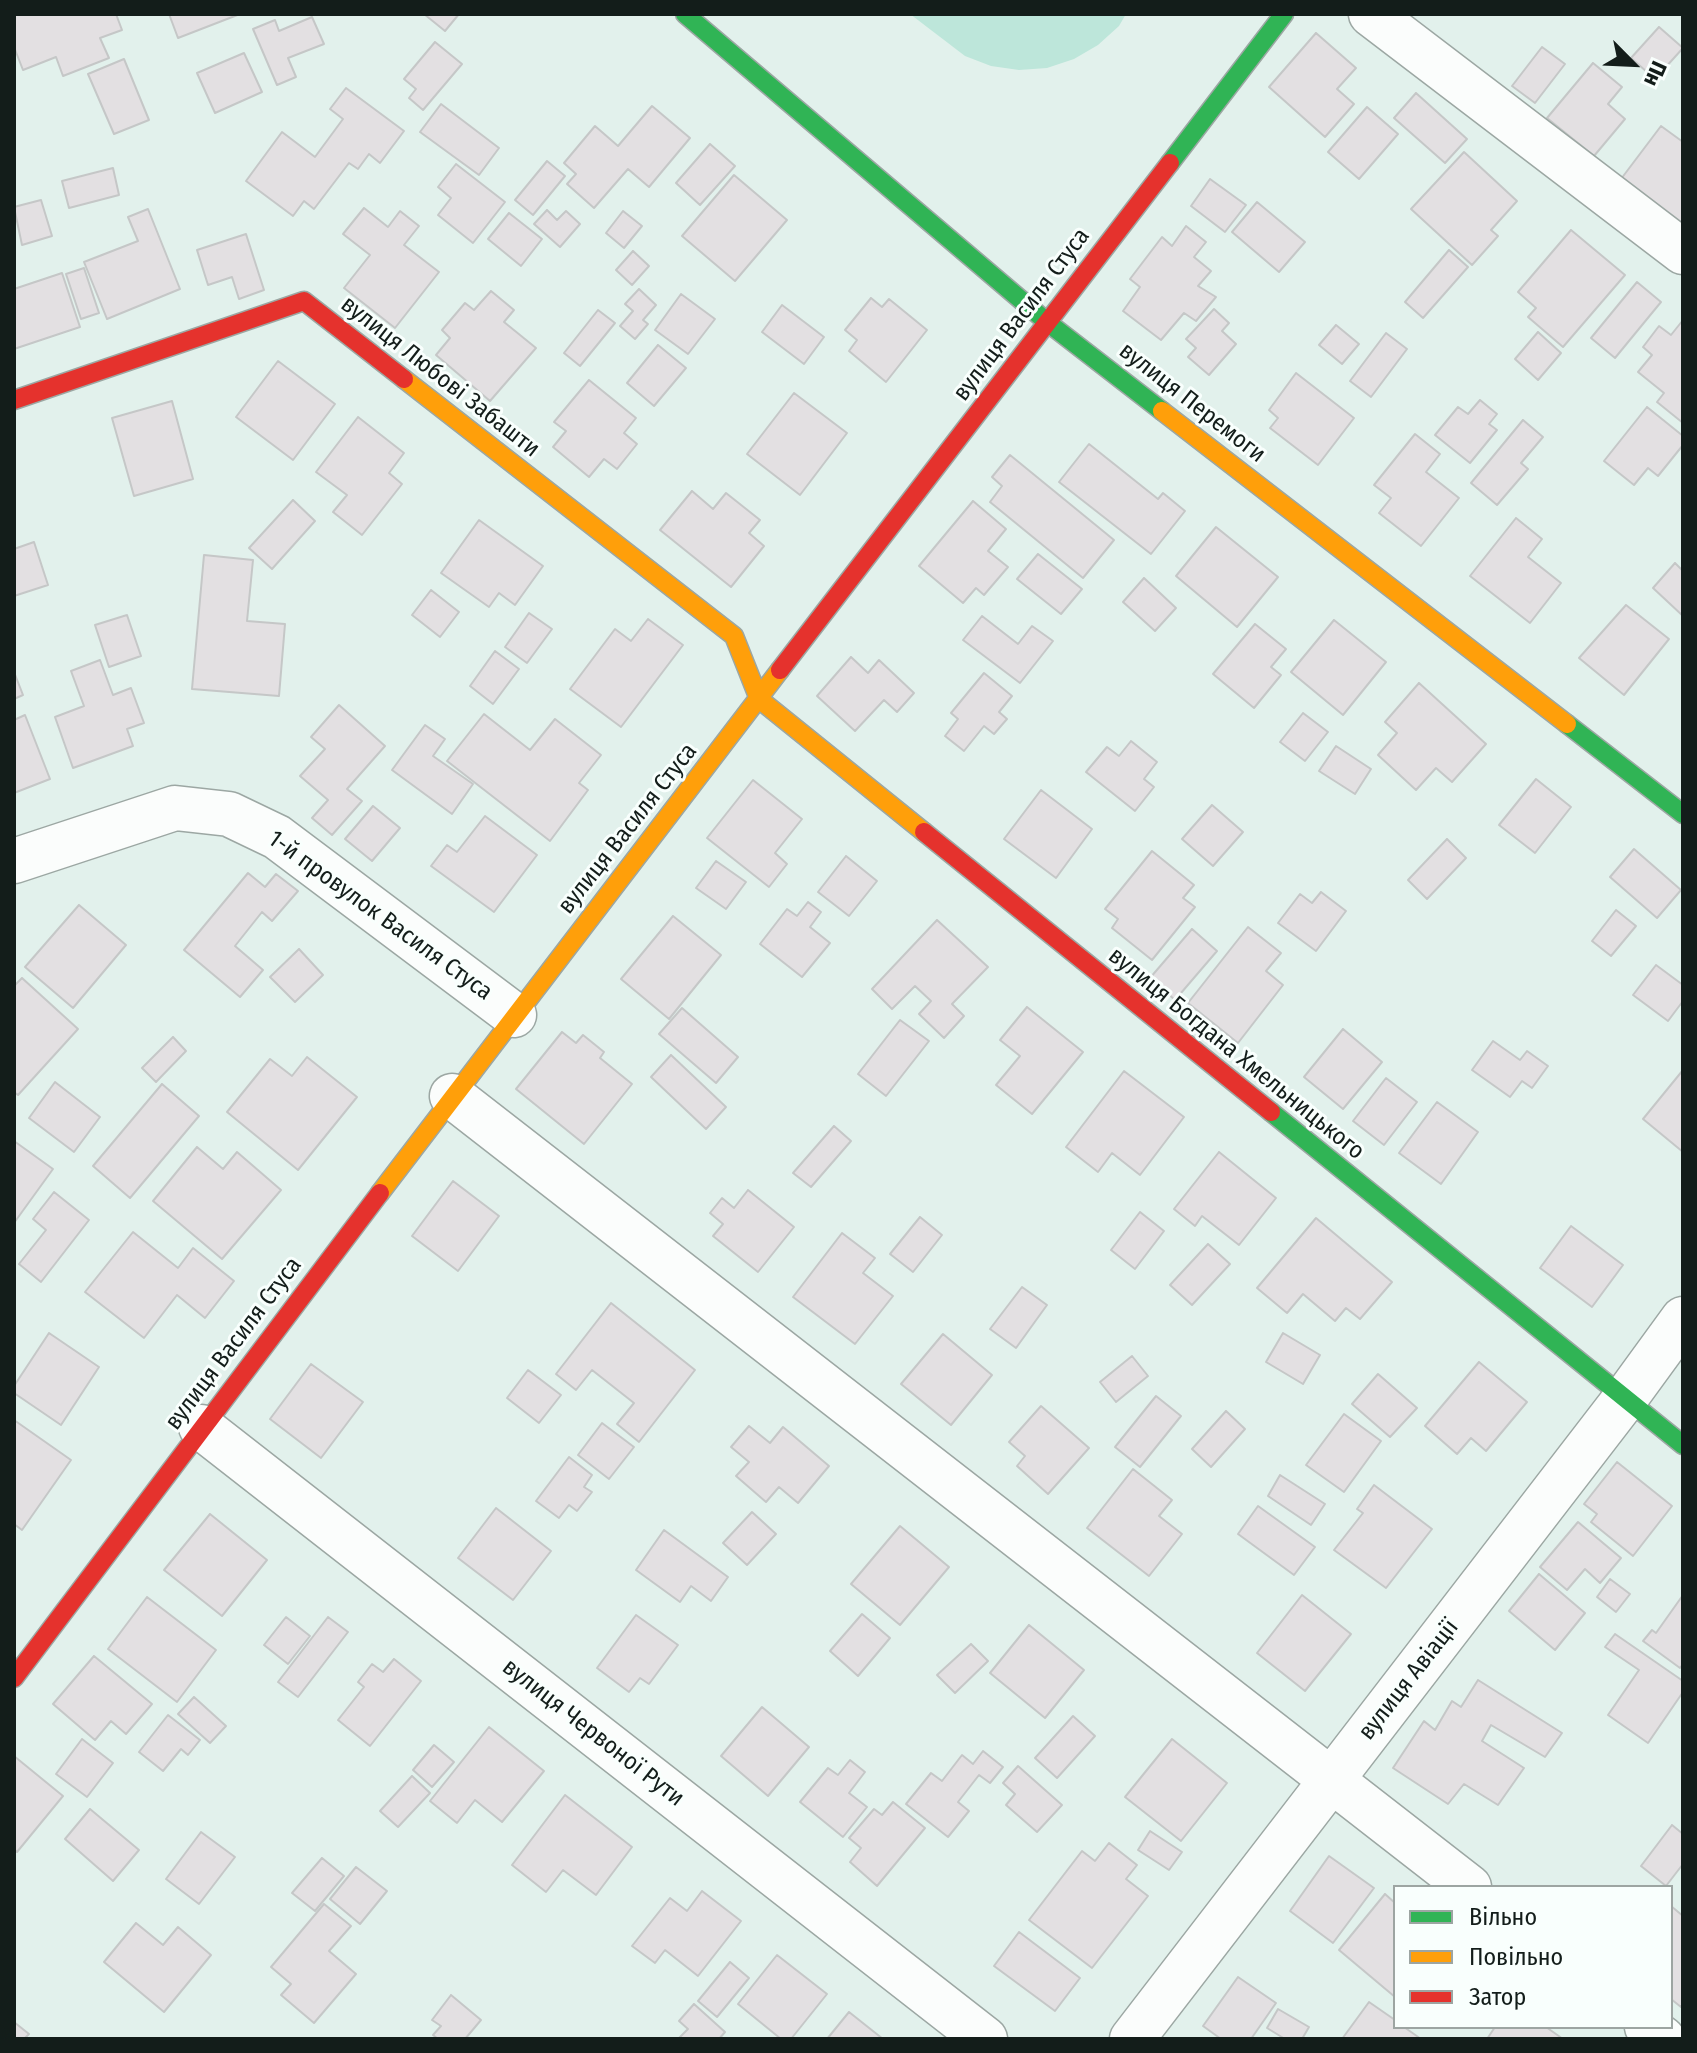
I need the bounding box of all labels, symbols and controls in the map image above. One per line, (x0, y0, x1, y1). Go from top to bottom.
north arrow (1593, 24, 1673, 104)
text: Пн (1638, 57, 1673, 91)
street label: вулиця Василя Стуса (948, 223, 1096, 407)
street label: вулиця Любові Забашти (335, 290, 545, 464)
street label: вулиця Перемоги (1113, 337, 1271, 469)
street label: вулиця Василя Стуса (552, 738, 704, 920)
street label: 1-й провулок Василя Стуса (262, 825, 498, 1007)
street label: вулиця Богдана Хмельницького (1102, 942, 1370, 1166)
street label: вулиця Василя Стуса (160, 1252, 308, 1436)
street label: вулиця Авіації (1353, 1614, 1465, 1746)
street label: вулиця Червоної Рути (496, 1653, 690, 1813)
legend (1393, 1885, 1673, 2029)
text: Вільно (1469, 1903, 1537, 1931)
text: Повільно (1469, 1943, 1563, 1971)
text: Затор (1469, 1983, 1526, 2011)

